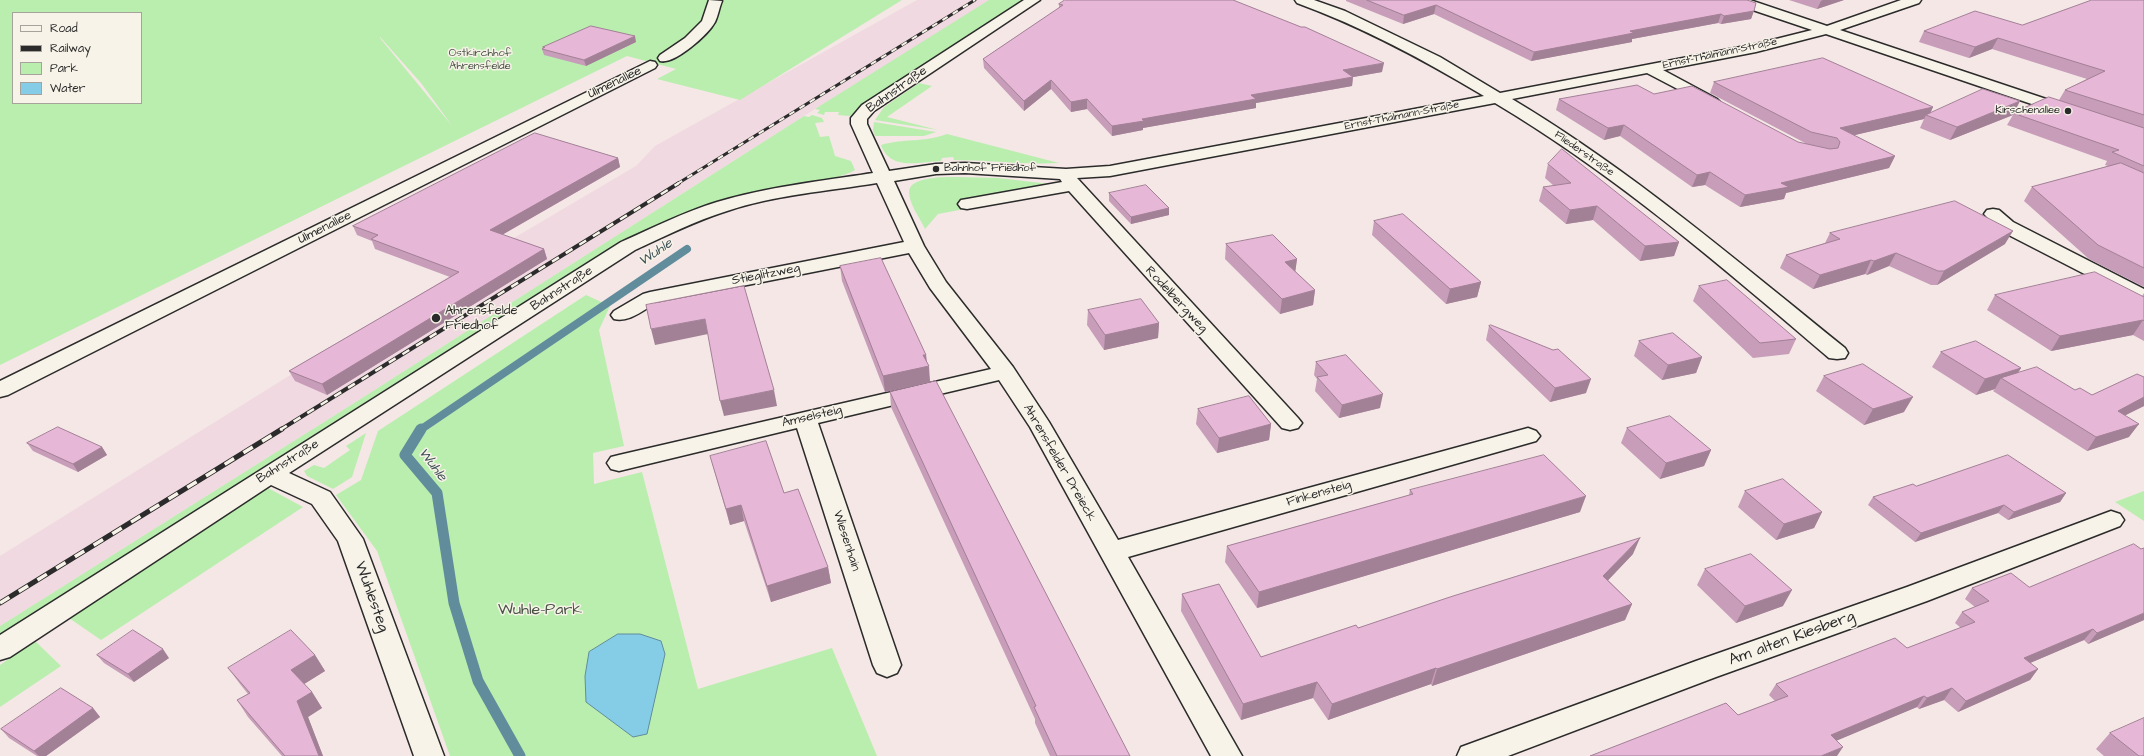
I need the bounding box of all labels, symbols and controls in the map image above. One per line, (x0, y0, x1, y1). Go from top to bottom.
legend (12, 12, 142, 104)
text: Road (50, 20, 78, 37)
street label: Ernst-Thälmann-Straße (1662, 35, 1778, 73)
text: Railway (50, 40, 91, 57)
park label: Ostkirchhof Ahrensfelde (449, 47, 511, 73)
text: Park (50, 60, 78, 77)
street label: Ulmenallee (586, 63, 644, 103)
street label: Bahnstraße (864, 63, 930, 117)
text: Water (50, 80, 85, 97)
street label: Ernst-Thälmann-Straße (1344, 98, 1460, 134)
place label: Kirschenallee (1995, 104, 2060, 118)
marker: Kirschenallee (2063, 106, 2073, 116)
street label: Fliederstraße (1552, 129, 1616, 179)
place label: Bahnhof Friedhof (944, 162, 1036, 176)
marker: Bahnhof Friedhof (931, 164, 941, 174)
street label: Ulmenallee (296, 208, 354, 248)
water label: Wuhle (636, 236, 676, 270)
street label: Stieglitzweg (731, 261, 801, 289)
street label: Bahnstraße (528, 263, 596, 315)
street label: Rodelbergweg (1141, 264, 1211, 336)
place label: Ahrensfelde Friedhof (445, 303, 517, 334)
marker: Ahrensfelde Friedhof (430, 312, 442, 324)
street label: Amselsteig (780, 402, 844, 432)
street label: Ahrensfelder Dreieck (1019, 402, 1099, 524)
street label: Bahnstraße (254, 437, 322, 487)
water label: Wuhle (414, 445, 450, 485)
street label: Finkensteig (1285, 477, 1353, 511)
street label: Wiesenhain (829, 509, 863, 573)
street label: Wuhlesteg (349, 559, 393, 635)
park label: Wuhle-Park (498, 601, 582, 621)
street label: Am alten Kiesberg (1726, 607, 1858, 671)

